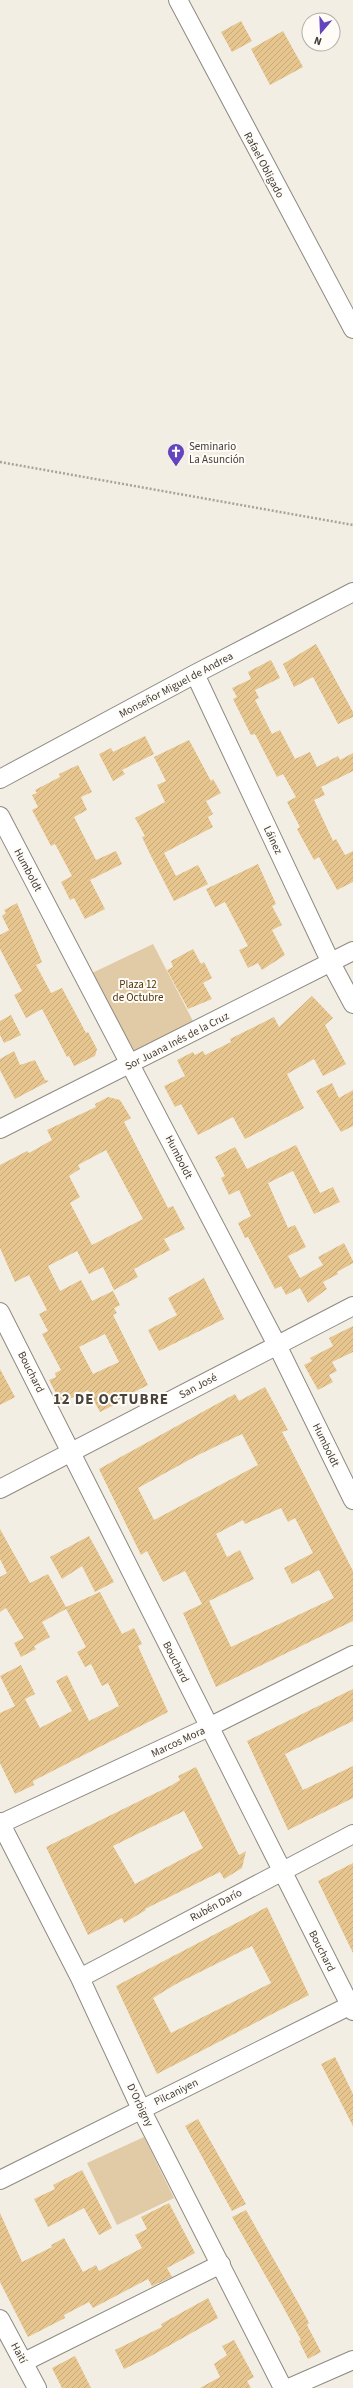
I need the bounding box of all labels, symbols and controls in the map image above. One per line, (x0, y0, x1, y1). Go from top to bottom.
north arrow (301, 12, 341, 52)
text: N (312, 33, 324, 49)
street label: Rafael Obligado (240, 129, 288, 201)
place label: Seminario La Asunción (189, 439, 245, 467)
church icon: Seminario La Asunción (166, 442, 186, 467)
street label: Monseñor Miguel de Andrea (116, 649, 236, 721)
street label: Láinez (260, 823, 286, 857)
street label: Humboldt (10, 846, 46, 894)
park label: Plaza 12 de Octubre (113, 977, 164, 1005)
street label: Sor Juana Inés de la Cruz (123, 1008, 232, 1074)
street label: Humboldt (162, 1133, 196, 1182)
street label: Bouchard (14, 1349, 48, 1395)
street label: San José (176, 1370, 220, 1402)
district label: 12 DE OCTUBRE (53, 1389, 169, 1410)
street label: Humboldt (309, 1421, 343, 1470)
street label: Bouchard (159, 1639, 193, 1685)
street label: Marcos Mora (149, 1723, 207, 1761)
street label: Rubén Darío (187, 1885, 245, 1925)
street label: Bouchard (305, 1928, 339, 1974)
street label: Pilcaniyen (151, 2075, 201, 2109)
street label: D'Orbigny (123, 2081, 157, 2129)
street label: Haití (7, 2340, 31, 2366)

